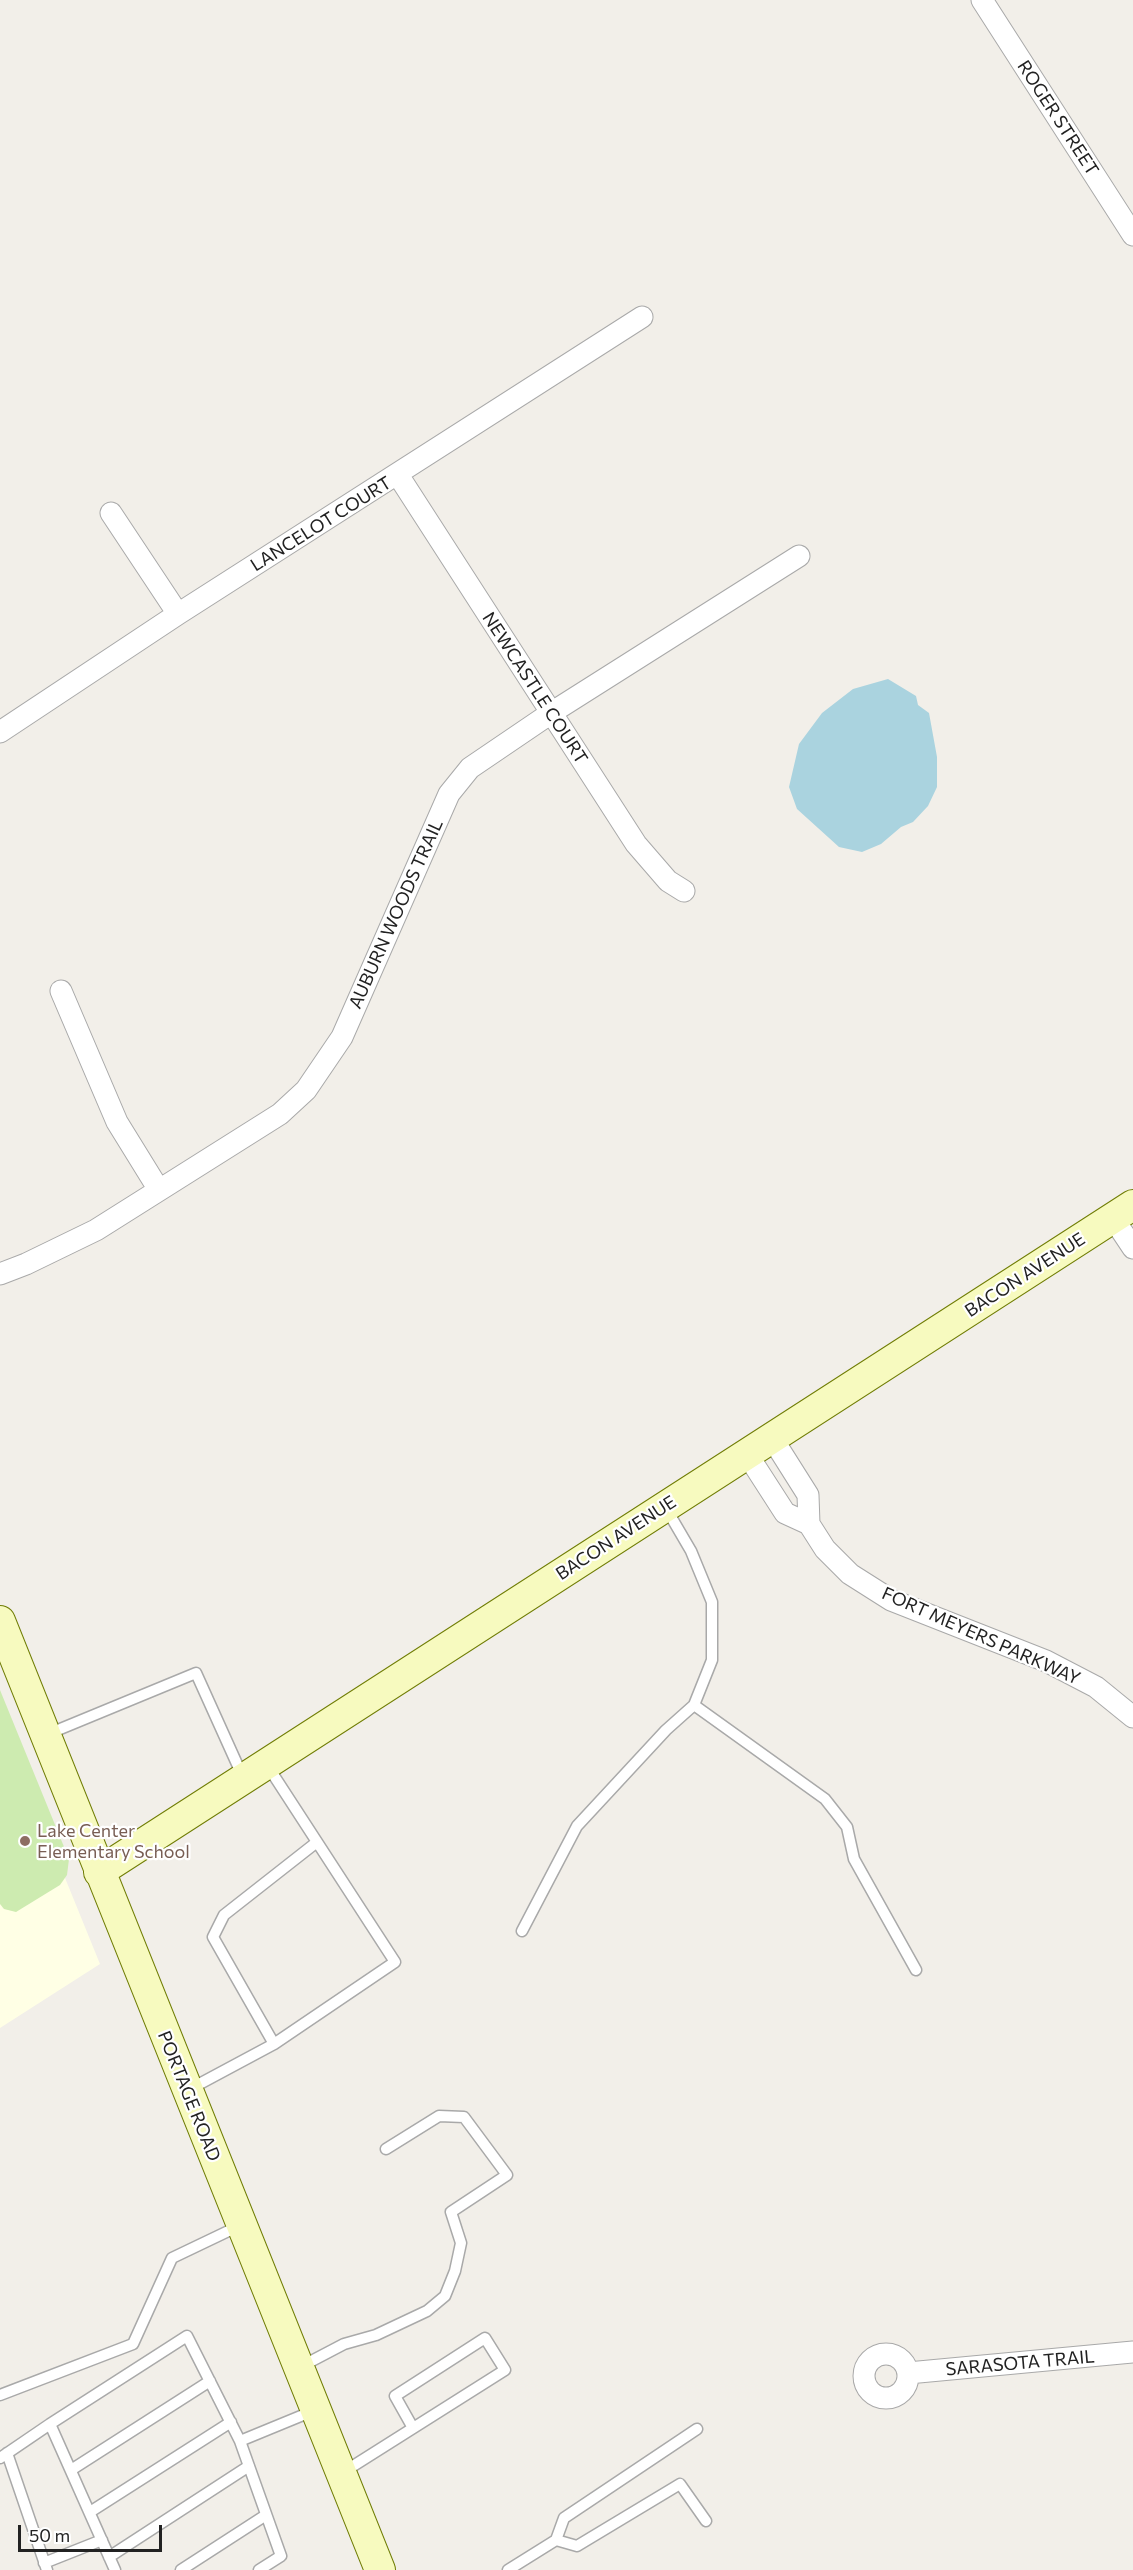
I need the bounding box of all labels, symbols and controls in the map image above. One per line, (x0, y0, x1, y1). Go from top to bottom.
street label: ROGER STREET (1013, 56, 1103, 180)
street label: LANCELOT COURT (247, 472, 395, 576)
street label: NEWCASTLE COURT (478, 608, 592, 768)
street label: AUBURN WOODS TRAIL (344, 816, 448, 1012)
street label: BACON AVENUE (961, 1228, 1089, 1322)
street label: BACON AVENUE (552, 1491, 680, 1585)
street label: FORT MEYERS PARKWAY (879, 1582, 1083, 1690)
place label: Lake Center Elementary School (37, 1820, 190, 1862)
marker: Lake Center Elementary School (18, 1834, 32, 1848)
street label: PORTAGE ROAD (153, 2028, 225, 2164)
street label: SARASOTA TRAIL (945, 2346, 1095, 2380)
scale bar (21, 2513, 165, 2551)
text: 50 m (29, 2524, 70, 2546)

